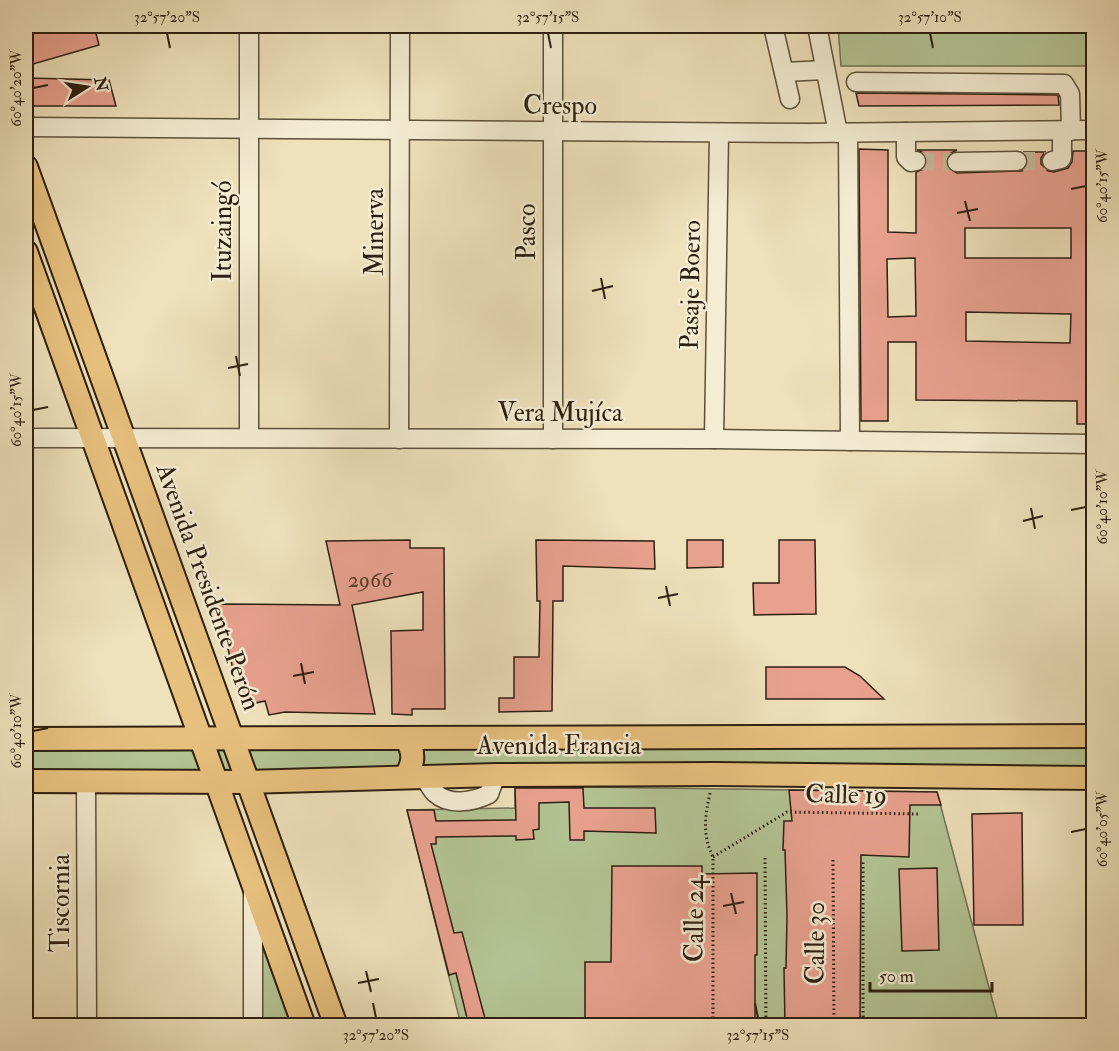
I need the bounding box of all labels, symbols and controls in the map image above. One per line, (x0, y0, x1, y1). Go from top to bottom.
text: 32°57'20"S (134, 8, 200, 27)
text: 32°57'15"S (517, 8, 579, 27)
text: 32°57'10"S (898, 8, 962, 27)
text: 60°40'20"W (7, 49, 26, 127)
north arrow (57, 57, 117, 117)
text: N (89, 74, 112, 94)
street label: Crespo (523, 90, 597, 123)
text: 60°40'15"W (1093, 148, 1112, 223)
street label: Ituzaingó (207, 181, 239, 281)
street label: Minerva (359, 188, 391, 276)
street label: Pasco (511, 203, 543, 261)
street label: Pasaje Boero (674, 220, 708, 350)
text: 60°40'15"W (7, 372, 26, 447)
street label: Vera Mujíca (497, 397, 623, 429)
street label: Avenida Presidente Perón (148, 458, 268, 715)
text: 60°40'10"W (1093, 469, 1112, 544)
house number: 2966 (348, 566, 394, 594)
text: 60°40'10"W (7, 693, 26, 768)
street label: Avenida Francia (476, 730, 641, 762)
street label: Calle 19 (805, 778, 887, 812)
text: 60°40'05"W (1093, 790, 1112, 867)
street label: Tiscornia (45, 853, 77, 952)
street label: Calle 24 (679, 875, 711, 962)
street label: Calle 30 (800, 902, 832, 984)
scale bar (870, 955, 992, 993)
text: 50 m (879, 965, 914, 988)
text: 32°57'20"S (343, 1026, 409, 1045)
text: 32°57'15"S (727, 1026, 789, 1045)

